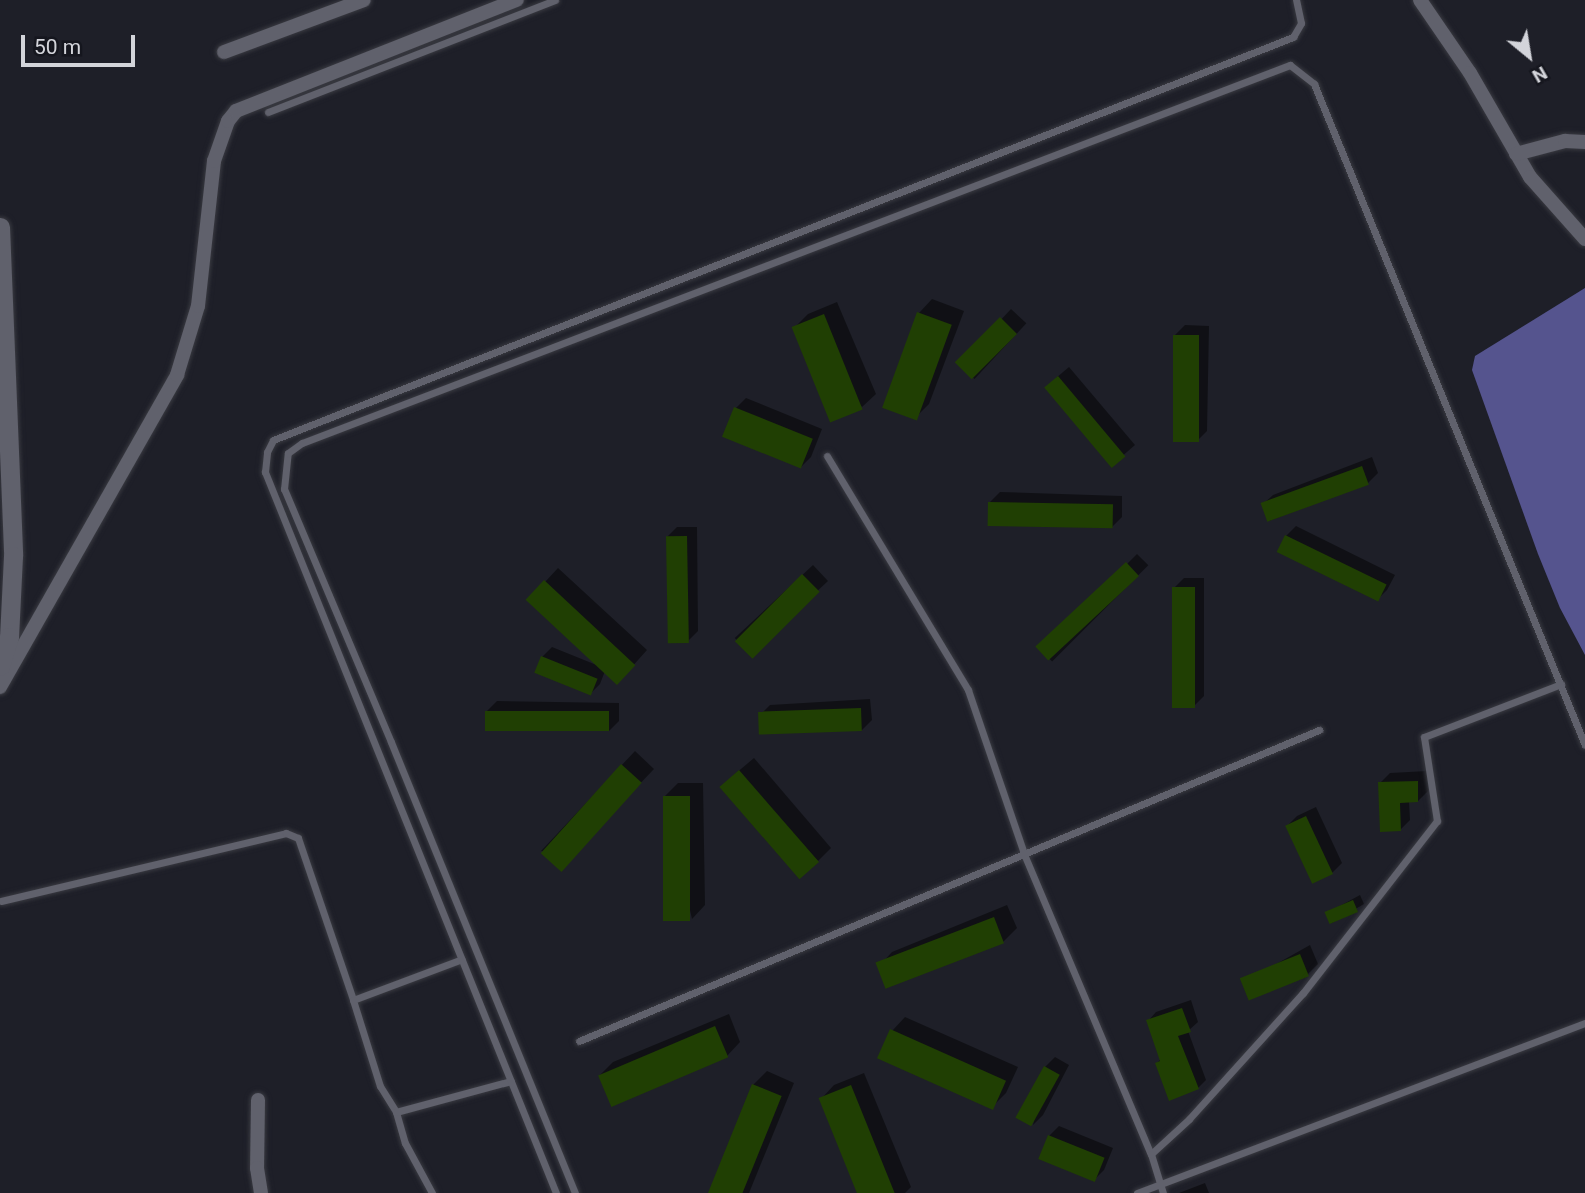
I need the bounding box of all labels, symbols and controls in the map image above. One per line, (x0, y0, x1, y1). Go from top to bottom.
scale bar (24, 21, 138, 65)
north arrow (1494, 21, 1564, 91)
text: 50 m (34, 35, 81, 59)
text: N (1528, 61, 1551, 88)

